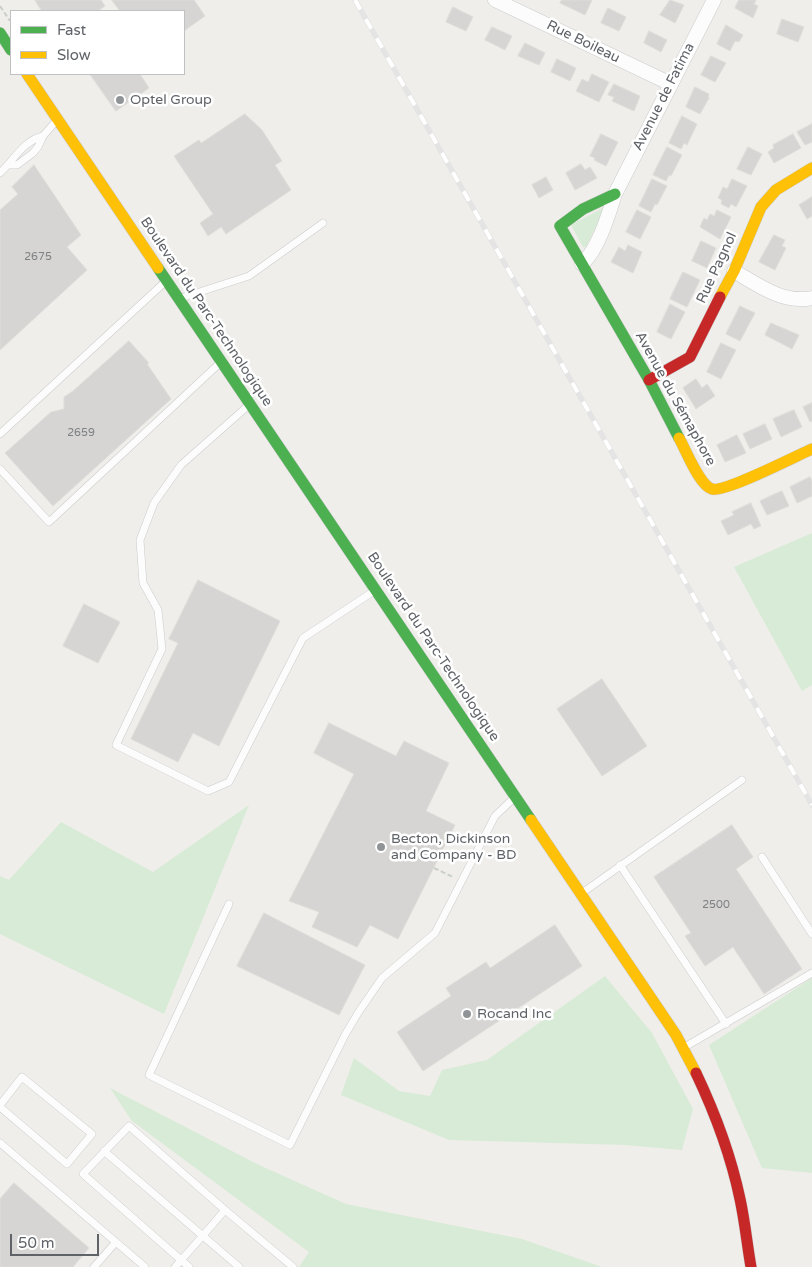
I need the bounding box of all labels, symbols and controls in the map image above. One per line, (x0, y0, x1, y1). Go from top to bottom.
legend (10, 10, 185, 75)
street label: Rue Boileau (544, 17, 622, 67)
text: Fast (57, 21, 86, 39)
street label: Avenue de Fatima (630, 40, 698, 154)
text: Slow (57, 46, 91, 64)
place label: Optel Group (130, 92, 212, 108)
marker: Optel Group (114, 94, 126, 106)
street label: Boulevard du Parc-Technologique (136, 214, 276, 410)
street label: Rue Pagnol (693, 230, 741, 306)
house number: 2675 (24, 250, 52, 264)
street label: Avenue du Sémaphore (631, 329, 719, 469)
house number: 2659 (67, 426, 95, 440)
street label: Boulevard du Parc-Technologique (363, 549, 503, 745)
place label: Becton, Dickinson and Company - BD (391, 831, 517, 864)
marker: Becton, Dickinson and Company - BD (375, 841, 387, 853)
house number: 2500 (702, 898, 730, 912)
place label: Rocand Inc (477, 1006, 552, 1022)
marker: Rocand Inc (461, 1008, 473, 1020)
scale bar (12, 1224, 101, 1256)
text: 50 m (18, 1234, 55, 1252)

